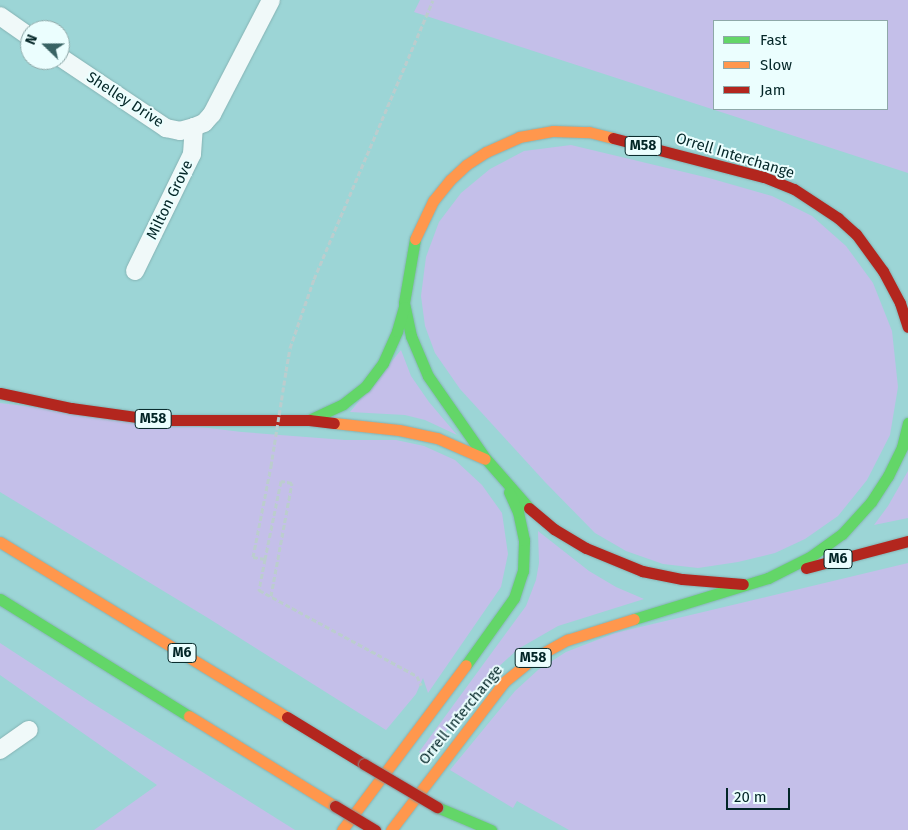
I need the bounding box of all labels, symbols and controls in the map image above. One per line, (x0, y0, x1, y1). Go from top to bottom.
north arrow (20, 20, 70, 70)
legend (713, 20, 888, 110)
text: Fast (760, 31, 787, 49)
text: N (22, 32, 41, 47)
text: Slow (760, 56, 792, 74)
street label: Shelley Drive (83, 68, 167, 132)
text: Jam (760, 81, 786, 99)
street label: Orrell Interchange (674, 129, 796, 183)
road number: M58 (624, 134, 662, 158)
street label: Milton Grove (143, 157, 197, 243)
road number: M58 (134, 408, 172, 430)
road number: M6 (823, 548, 853, 570)
road number: M6 (167, 641, 197, 664)
road number: M58 (514, 646, 552, 670)
street label: Orrell Interchange (415, 662, 507, 768)
scale bar (728, 778, 792, 810)
text: 20 m (734, 788, 767, 806)

